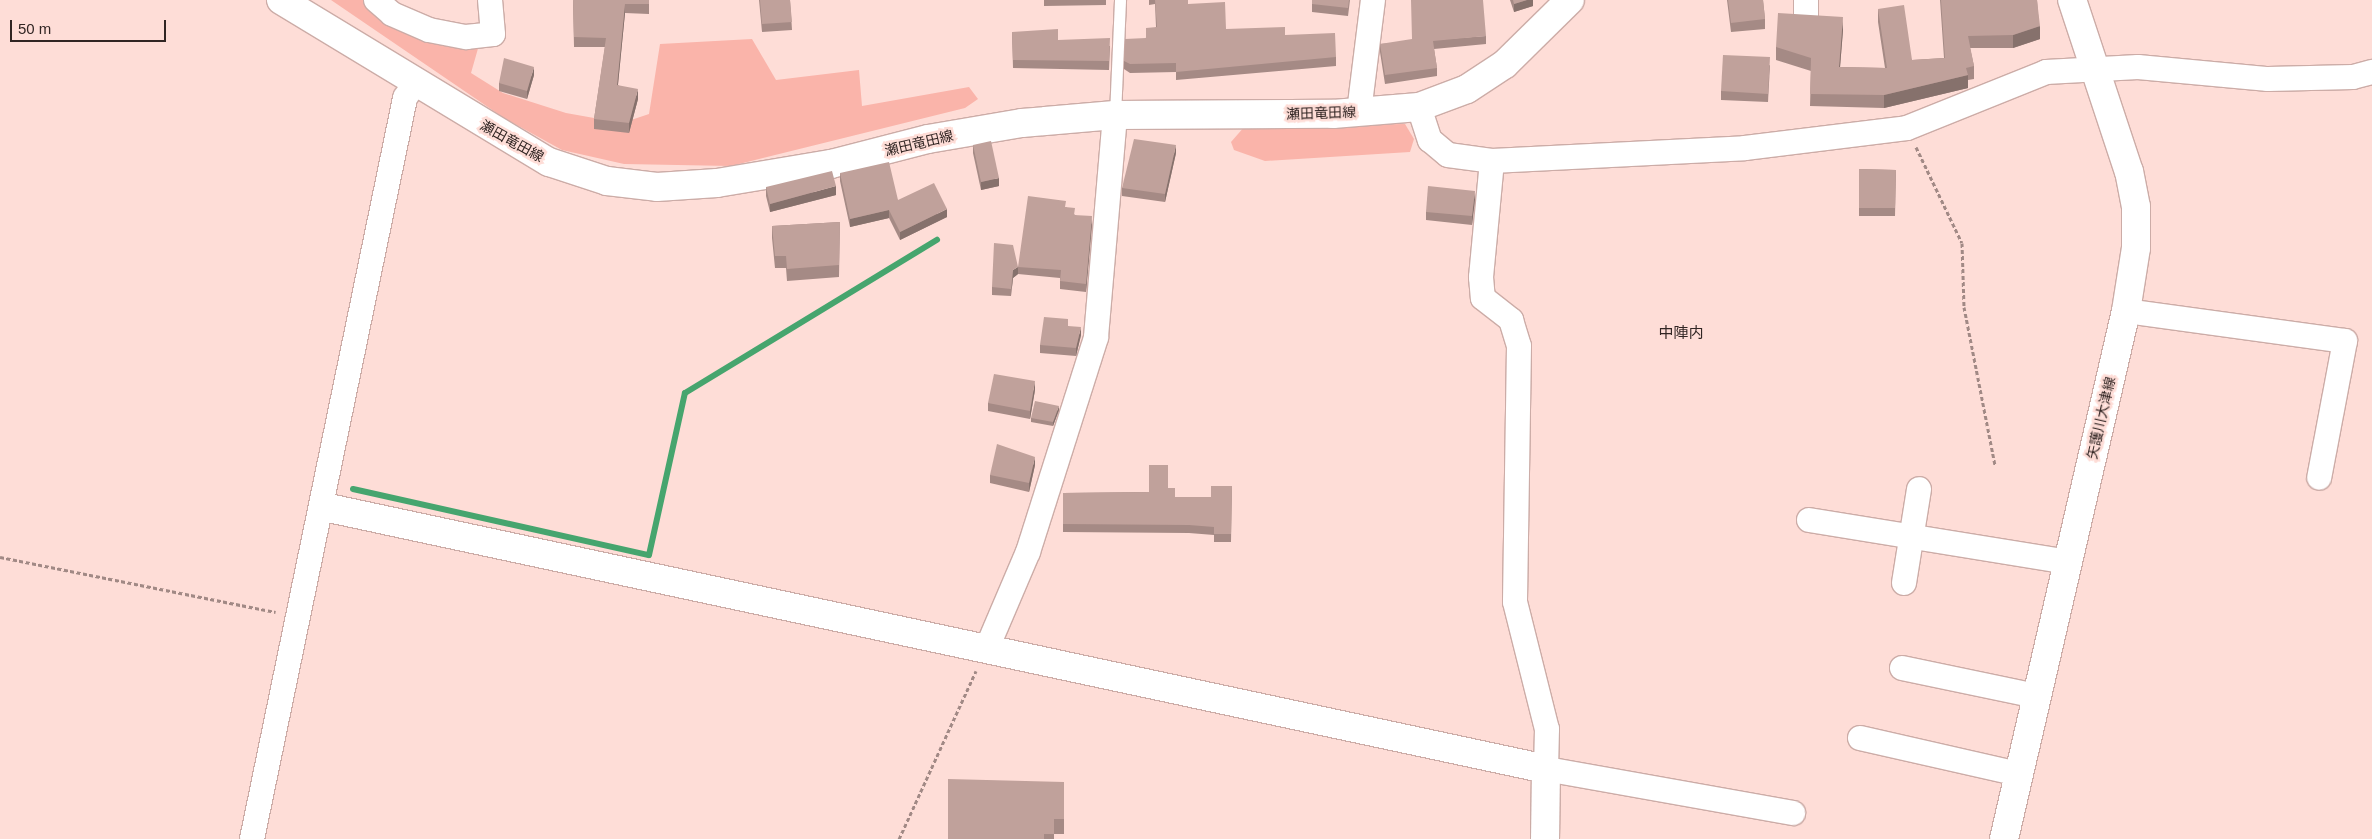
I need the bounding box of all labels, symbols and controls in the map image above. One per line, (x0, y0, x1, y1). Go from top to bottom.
scale bar (12, 10, 169, 42)
text: 50 m (18, 20, 51, 37)
street label: 瀬田竜田線 (1286, 103, 1356, 123)
street label: 瀬田竜田線 (477, 117, 547, 165)
street label: 瀬田竜田線 (883, 127, 955, 159)
district label: 中陣内 (1659, 324, 1703, 342)
street label: 矢護川大津線 (2083, 375, 2119, 461)

